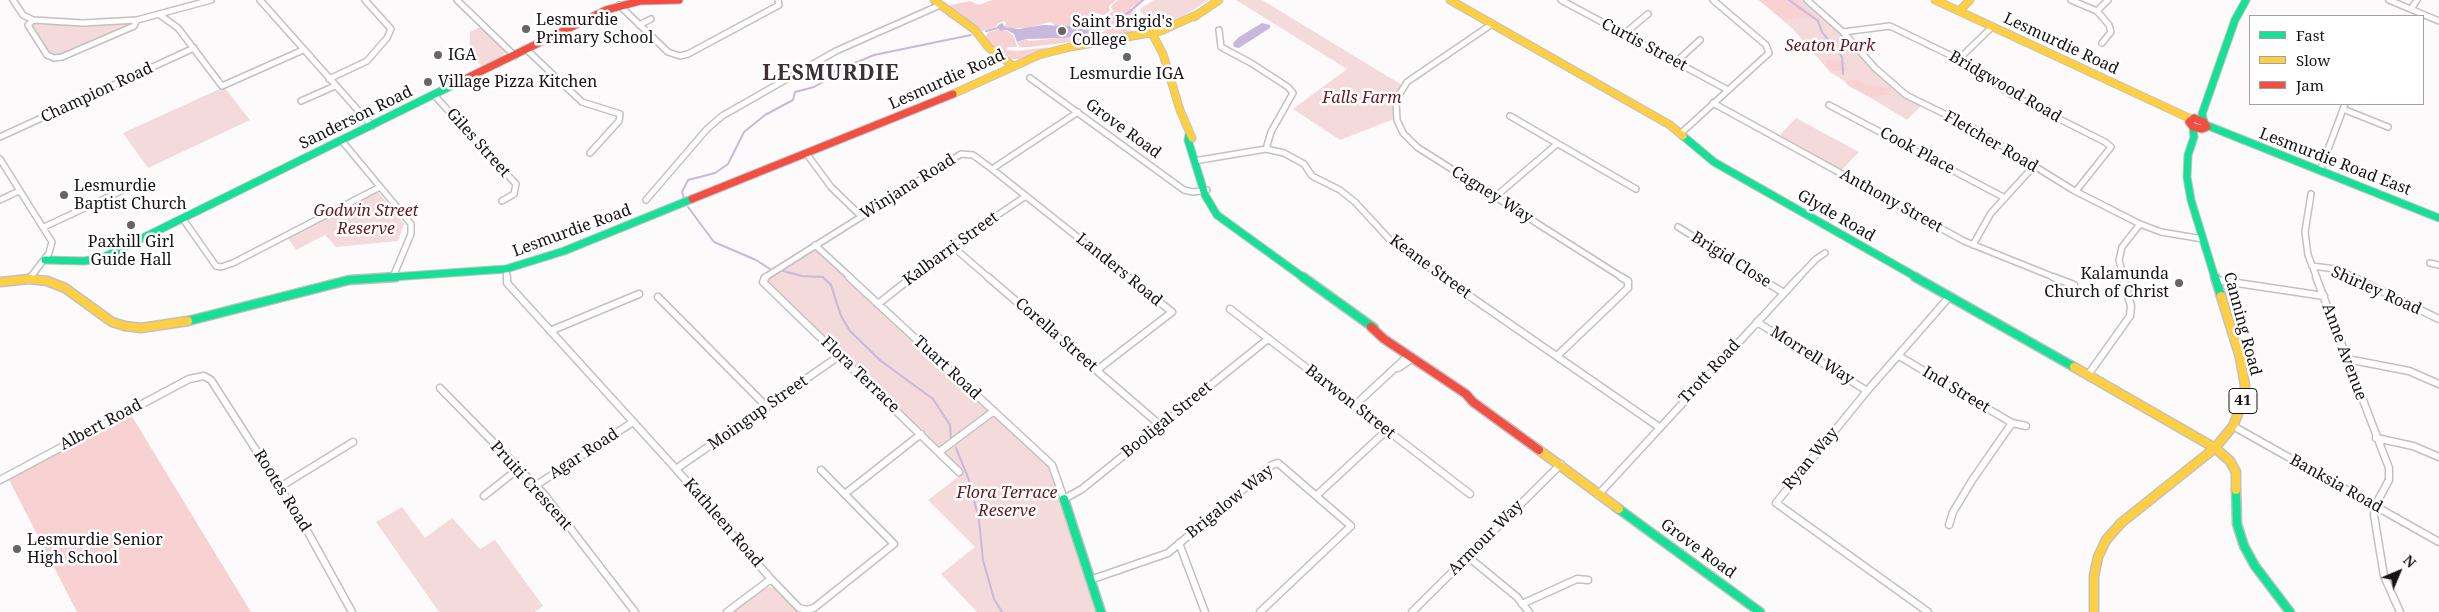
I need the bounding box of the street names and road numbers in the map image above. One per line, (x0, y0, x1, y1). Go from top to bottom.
street label: Lesmurdie Road (2000, 9, 2122, 79)
street label: Curtis Street (1598, 14, 1690, 76)
street label: Lesmurdie Road (886, 46, 1008, 114)
street label: Bridgwood Road (1945, 47, 2065, 127)
street label: Champion Road (38, 59, 156, 127)
street label: Sanderson Road (296, 82, 416, 154)
street label: Grove Road (1081, 95, 1165, 163)
street label: Giles Street (442, 105, 514, 181)
street label: Fletcher Road (1941, 107, 2041, 177)
street label: Cook Place (1876, 123, 1958, 179)
street label: Lesmurdie Road East (2257, 124, 2413, 200)
street label: Winjana Road (857, 150, 959, 224)
street label: Cagney Way (1448, 162, 1536, 228)
street label: Anthony Street (1836, 165, 1946, 237)
street label: Glyde Road (1794, 186, 1878, 246)
street label: Lesmurdie Road (510, 201, 634, 261)
street label: Kalbarri Street (900, 208, 1002, 290)
street label: Brigid Close (1687, 228, 1775, 292)
street label: Landers Road (1072, 229, 1166, 311)
street label: Keane Street (1385, 231, 1475, 303)
street label: Shirley Road (2328, 263, 2424, 319)
street label: Canning Road (2219, 270, 2265, 378)
street label: Corella Street (1011, 294, 1101, 376)
street label: Anne Avenue (2318, 301, 2370, 403)
street label: Morrell Way (1766, 323, 1858, 389)
street label: Tuart Road (909, 332, 985, 404)
street label: Flora Terrace (817, 333, 903, 417)
street label: Trott Road (1676, 336, 1744, 408)
street label: Barwon Street (1301, 361, 1399, 443)
street label: Ind Street (1919, 363, 1993, 417)
street label: Moingup Street (705, 372, 811, 454)
street label: Booligal Street (1118, 378, 1216, 462)
road number: 41 (2229, 388, 2257, 414)
street label: Albert Road (57, 395, 145, 455)
street label: Agar Road (546, 424, 622, 484)
street label: Ryan Way (1779, 424, 1843, 494)
street label: Pruiti Crescent (486, 438, 576, 534)
street label: Rootes Road (249, 446, 315, 536)
street label: Banksia Road (2286, 451, 2386, 517)
street label: Brigalow Way (1183, 461, 1277, 543)
street label: Kathleen Road (679, 475, 767, 571)
street label: Armour Way (1444, 496, 1528, 580)
street label: Grove Road (1656, 515, 1740, 583)

